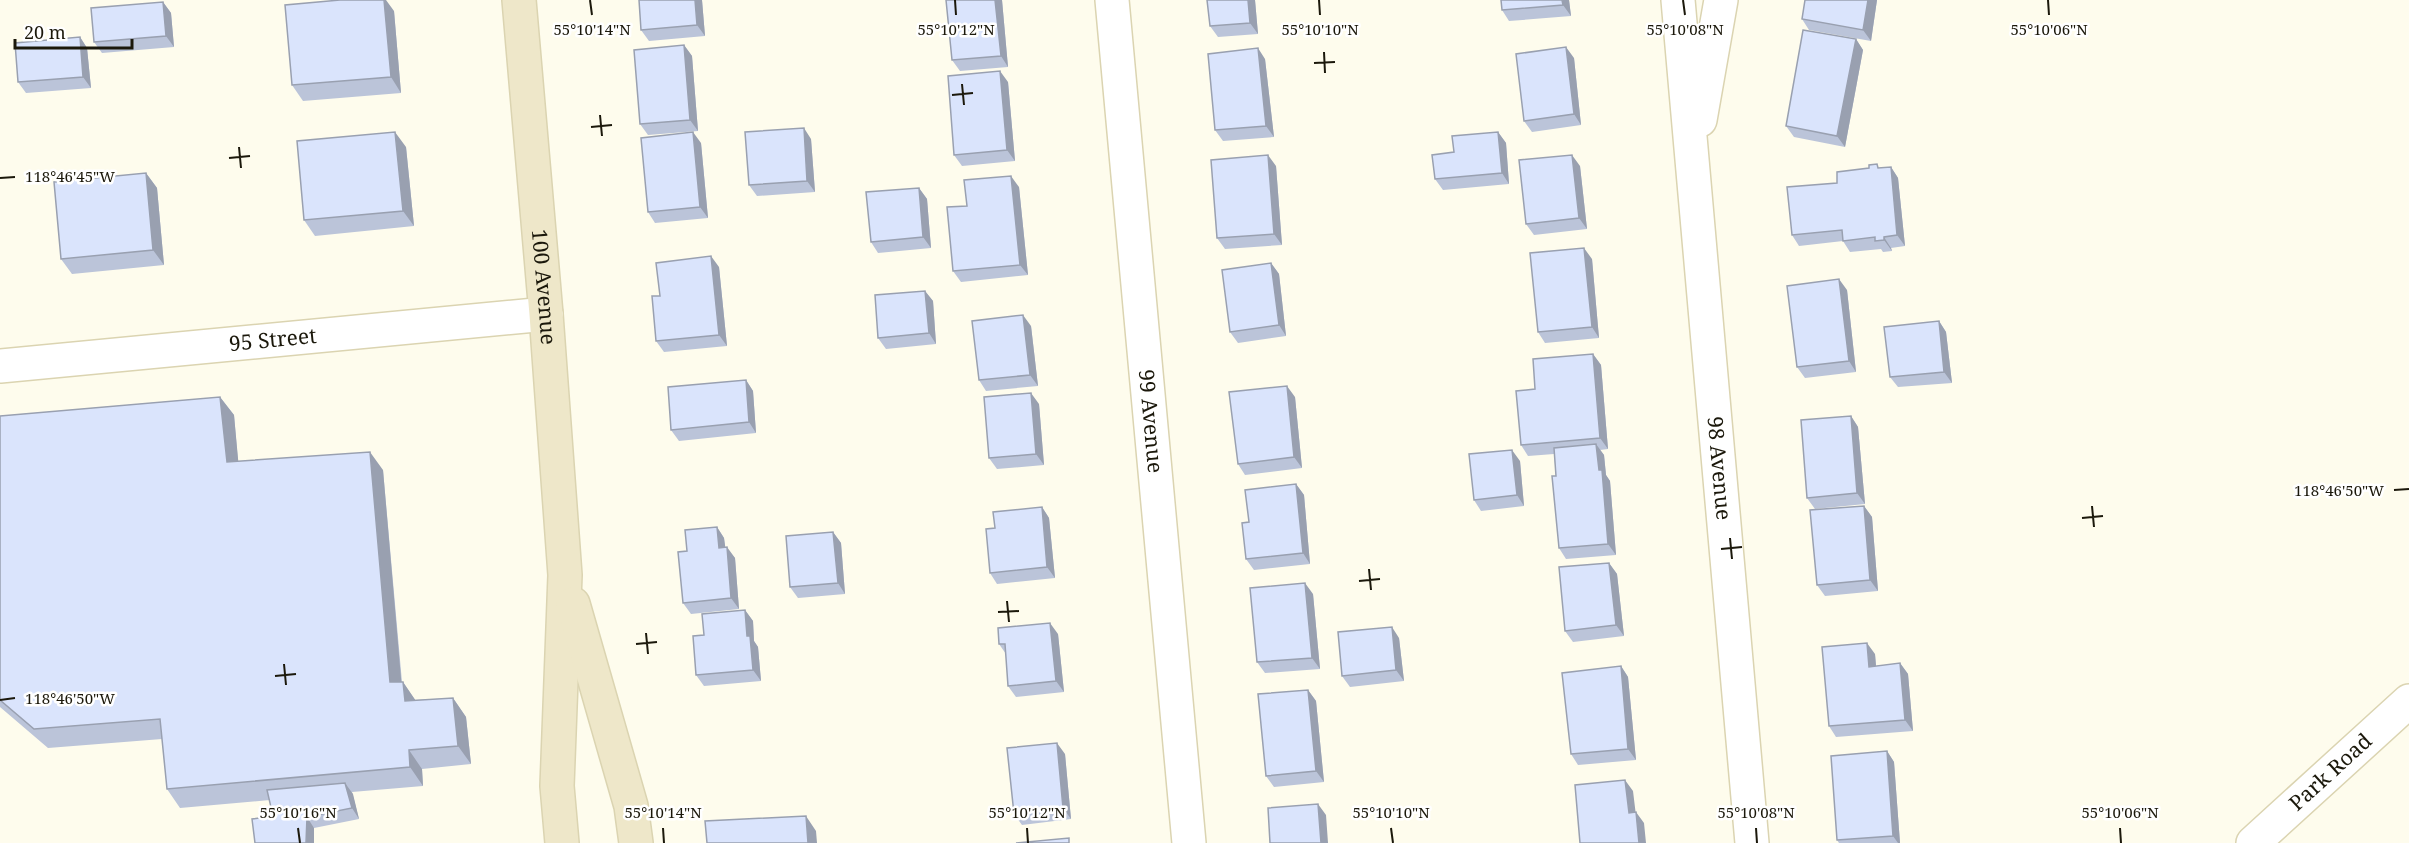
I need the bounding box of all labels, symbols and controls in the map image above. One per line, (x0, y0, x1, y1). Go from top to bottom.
scale bar (15, 12, 132, 50)
text: 55°10'14"N (553, 19, 631, 39)
text: 55°10'12"N (917, 19, 995, 39)
text: 55°10'10"N (1281, 19, 1359, 39)
text: 55°10'08"N (1646, 19, 1724, 39)
text: 55°10'06"N (2010, 19, 2088, 39)
text: 20 m (24, 20, 66, 44)
text: 118°46'45"W (25, 166, 115, 186)
street label: 100 Avenue (526, 228, 563, 346)
street label: 95 Street (228, 321, 318, 357)
street label: 99 Avenue (1133, 368, 1170, 474)
street label: 98 Avenue (1702, 415, 1739, 521)
text: 118°46'50"W (2294, 480, 2384, 500)
text: 118°46'50"W (25, 688, 115, 708)
street label: Park Road (2283, 727, 2377, 817)
text: 55°10'16"N (259, 802, 337, 822)
text: 55°10'14"N (624, 802, 702, 822)
text: 55°10'12"N (988, 802, 1066, 822)
text: 55°10'10"N (1352, 802, 1430, 822)
text: 55°10'08"N (1717, 802, 1795, 822)
text: 55°10'06"N (2081, 802, 2159, 822)

